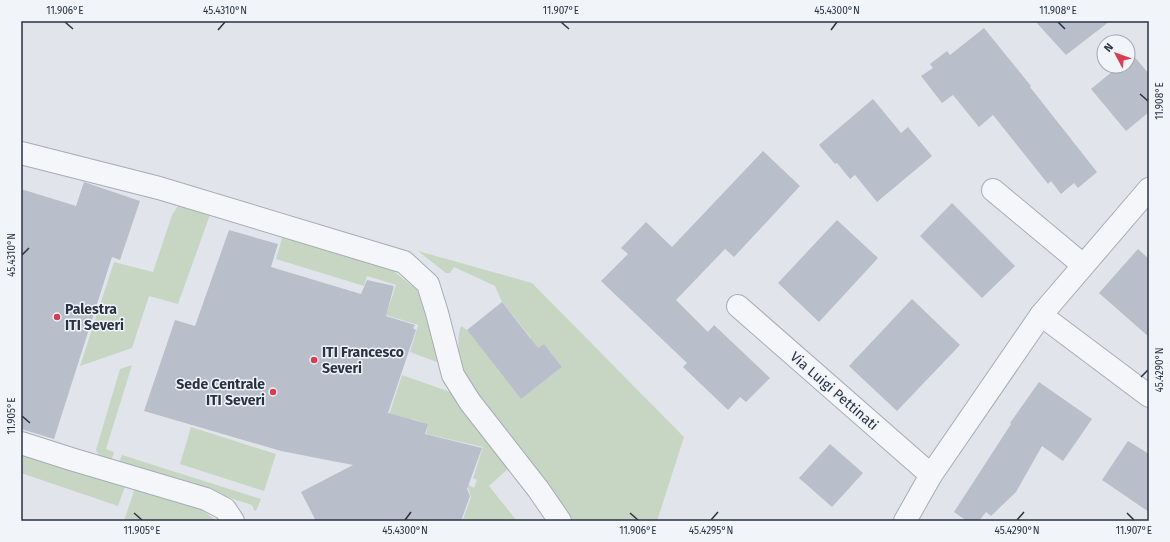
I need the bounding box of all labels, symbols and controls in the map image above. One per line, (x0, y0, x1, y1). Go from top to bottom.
text: 11.906°E (46, 5, 84, 17)
text: 45.4310°N (203, 5, 247, 17)
text: 11.907°E (543, 5, 579, 17)
text: 45.4300°N (814, 5, 860, 17)
text: 11.908°E (1039, 5, 1077, 17)
north arrow (1096, 34, 1136, 74)
text: N (1102, 41, 1116, 55)
text: 11.908°E (1154, 82, 1166, 120)
text: 45.4310°N (6, 233, 18, 277)
place label: Palestra ITI Severi (65, 301, 124, 334)
marker: Palestra ITI Severi (52, 312, 62, 322)
place label: ITI Francesco Severi (322, 344, 404, 377)
text: 45.4290°N (1154, 347, 1166, 393)
street label: Via Luigi Pettinati (787, 348, 881, 434)
marker: ITI Francesco Severi (309, 355, 319, 365)
place label: Sede Centrale ITI Severi (176, 376, 265, 409)
marker: Sede Centrale ITI Severi (268, 387, 278, 397)
text: 11.905°E (6, 398, 18, 435)
text: 11.905°E (124, 525, 161, 537)
text: 45.4300°N (382, 525, 428, 537)
text: 11.906°E (619, 525, 657, 537)
text: 45.4295°N (689, 525, 733, 537)
text: 45.4290°N (994, 525, 1040, 537)
text: 11.907°E (1116, 525, 1152, 537)

